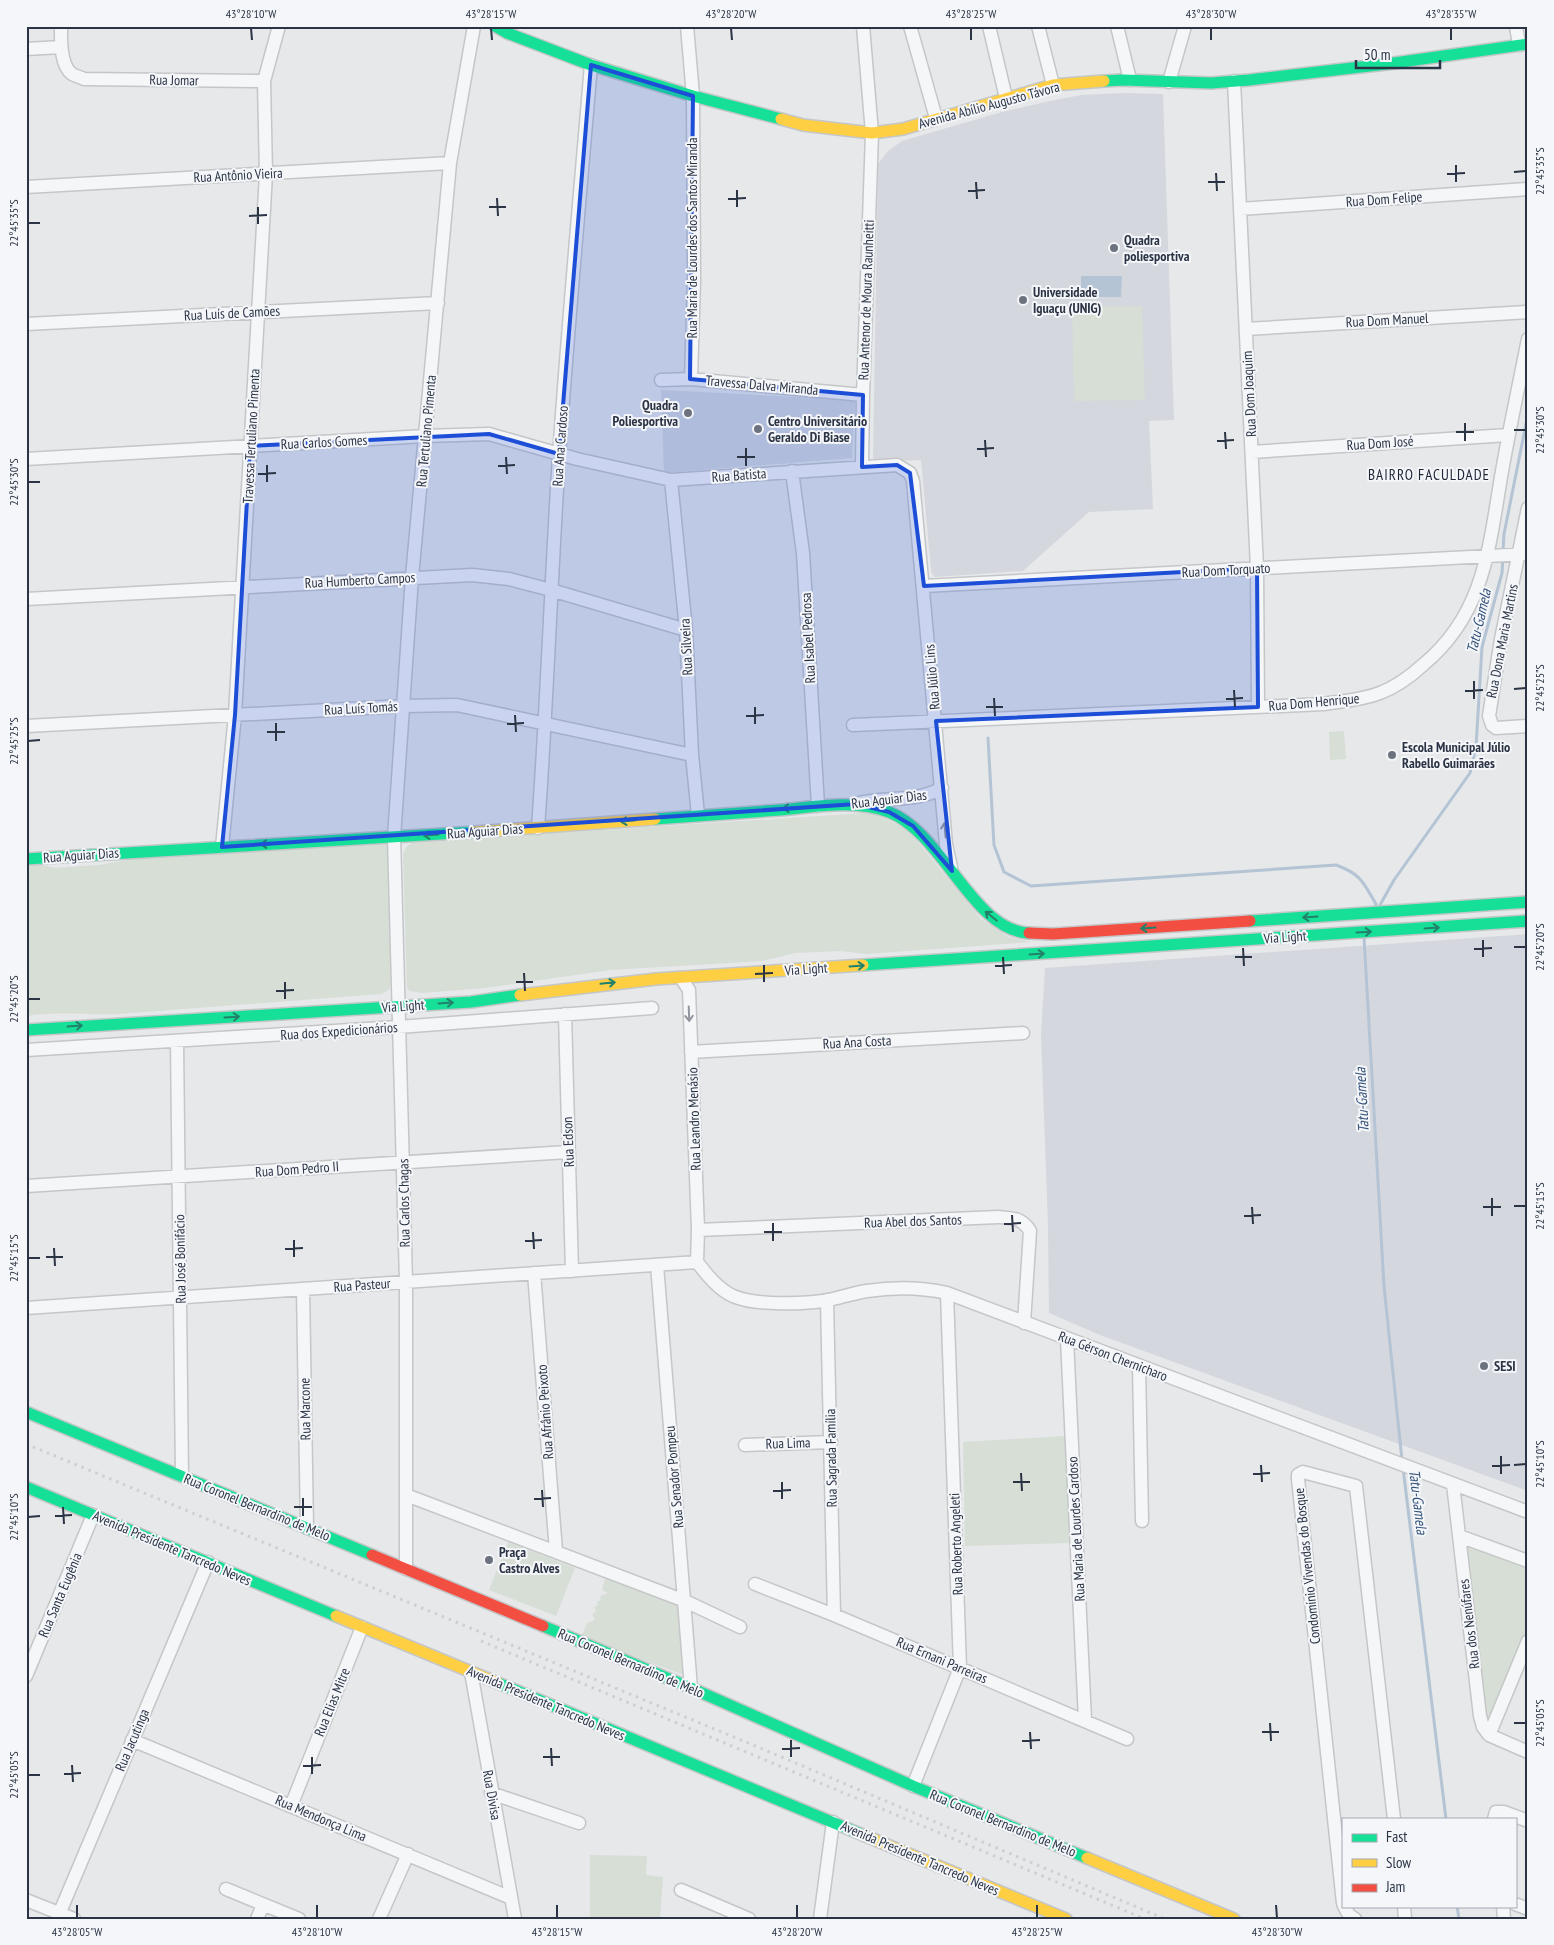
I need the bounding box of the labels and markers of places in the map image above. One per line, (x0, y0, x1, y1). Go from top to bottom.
place label: Quadra poliesportiva (1124, 231, 1190, 265)
marker: Quadra poliesportiva (1108, 242, 1120, 254)
place label: Universidade Iguaçu (UNIG) (1033, 283, 1102, 317)
marker: Universidade Iguaçu (UNIG) (1017, 294, 1029, 306)
place label: Quadra Poliesportiva (613, 396, 678, 430)
marker: Quadra Poliesportiva (682, 407, 694, 419)
place label: Centro Universitário Geraldo Di Biase (768, 412, 867, 446)
marker: Centro Universitário Geraldo Di Biase (752, 423, 764, 435)
place label: Escola Municipal Júlio Rabello Guimarães (1402, 738, 1510, 772)
marker: Escola Municipal Júlio Rabello Guimarães (1386, 749, 1398, 761)
place label: SESI (1494, 1357, 1516, 1375)
marker: SESI (1478, 1360, 1490, 1372)
place label: Praça Castro Alves (499, 1543, 560, 1577)
marker: Praça Castro Alves (483, 1554, 495, 1566)

